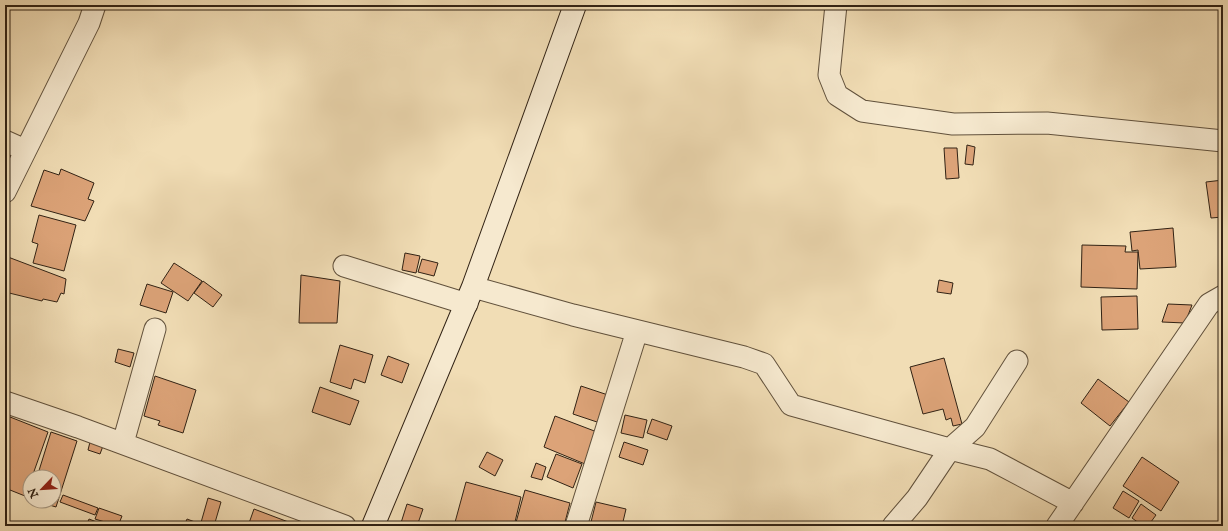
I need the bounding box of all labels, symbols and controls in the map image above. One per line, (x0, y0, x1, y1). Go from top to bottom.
north arrow (22, 469, 62, 509)
text: N (25, 485, 43, 501)

